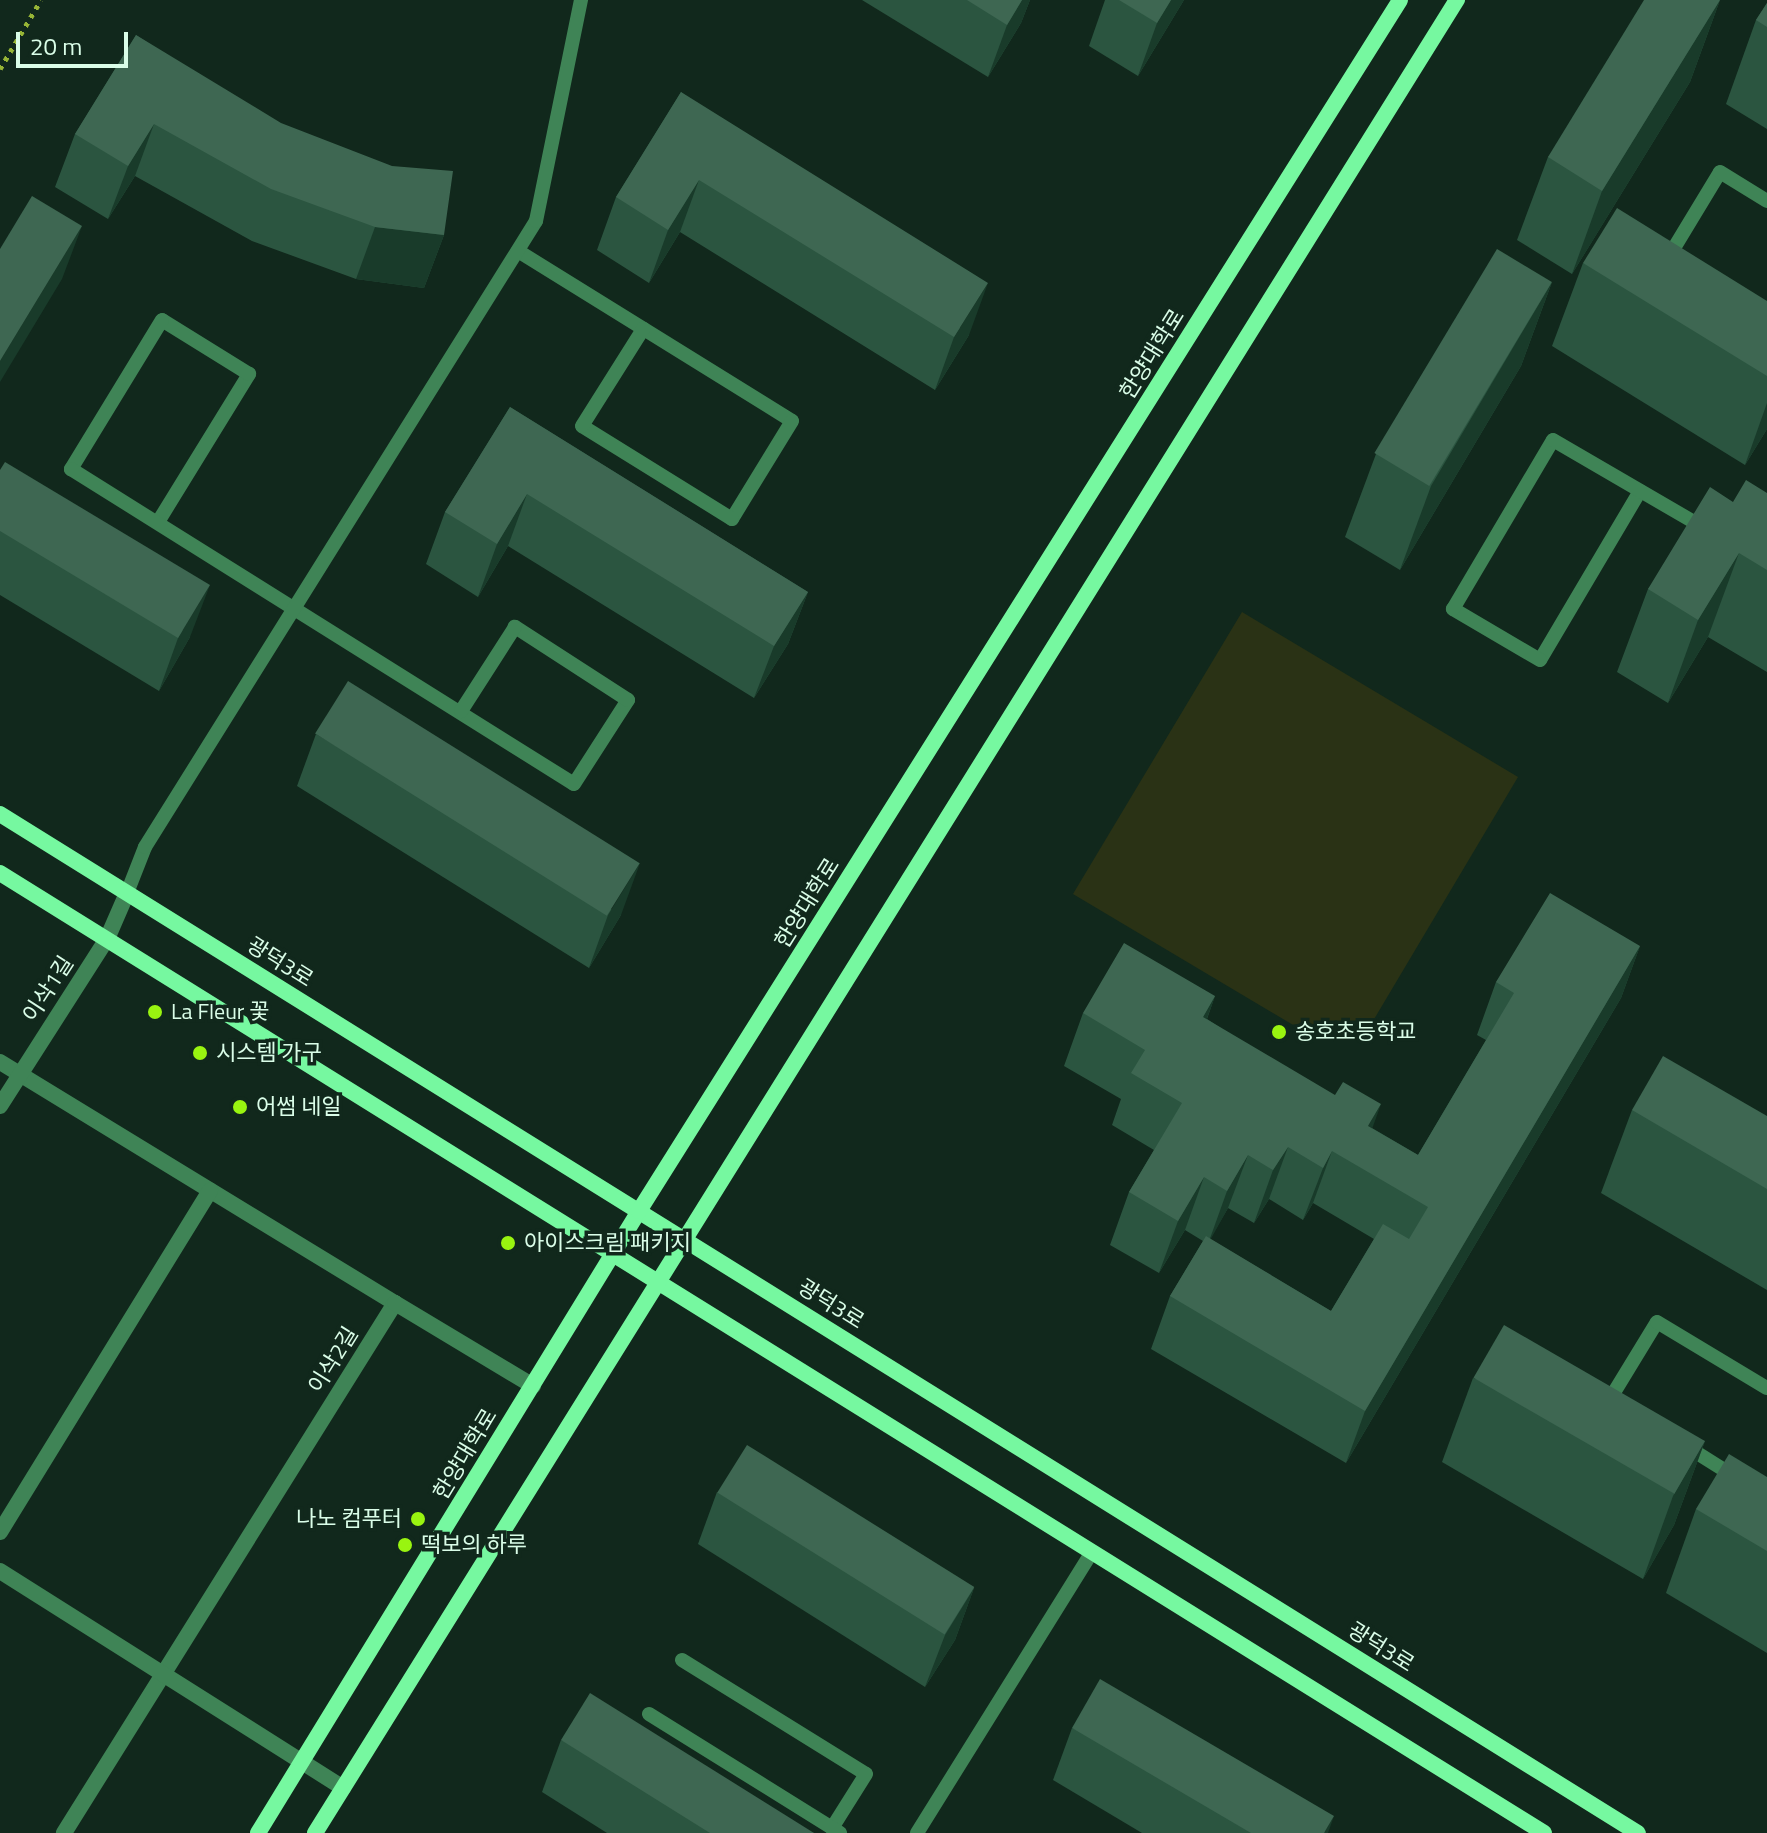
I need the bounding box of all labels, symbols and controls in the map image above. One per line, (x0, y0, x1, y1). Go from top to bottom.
scale bar (20, 16, 132, 66)
text: 20 m (30, 28, 82, 64)
street label: 한양대학로 (1114, 304, 1190, 404)
street label: 한양대학로 (769, 853, 845, 953)
street label: 광덕3로 (242, 931, 318, 993)
street label: 이삭1길 (17, 951, 79, 1027)
place label: La Fleur 꽃 (171, 999, 270, 1025)
marker: La Fleur 꽃 (146, 1003, 164, 1021)
place label: 송호초등학교 (1295, 1019, 1416, 1045)
marker: 송호초등학교 (1270, 1023, 1288, 1041)
place label: 시스템 가구 (216, 1040, 322, 1066)
marker: 시스템 가구 (191, 1044, 209, 1062)
place label: 어썸 네일 (256, 1094, 342, 1120)
marker: 어썸 네일 (231, 1098, 249, 1116)
place label: 아이스크림 패키지 (524, 1230, 691, 1256)
marker: 아이스크림 패키지 (499, 1234, 517, 1252)
street label: 광덕3로 (793, 1273, 869, 1335)
street label: 이삭2길 (302, 1322, 364, 1398)
street label: 한양대학로 (428, 1404, 502, 1504)
place label: 나노 컴푸터 (296, 1506, 402, 1532)
marker: 나노 컴푸터 (409, 1510, 427, 1528)
place label: 떡보의 하루 (421, 1532, 527, 1558)
marker: 떡보의 하루 (396, 1536, 414, 1554)
street label: 광덕3로 (1343, 1616, 1419, 1678)

